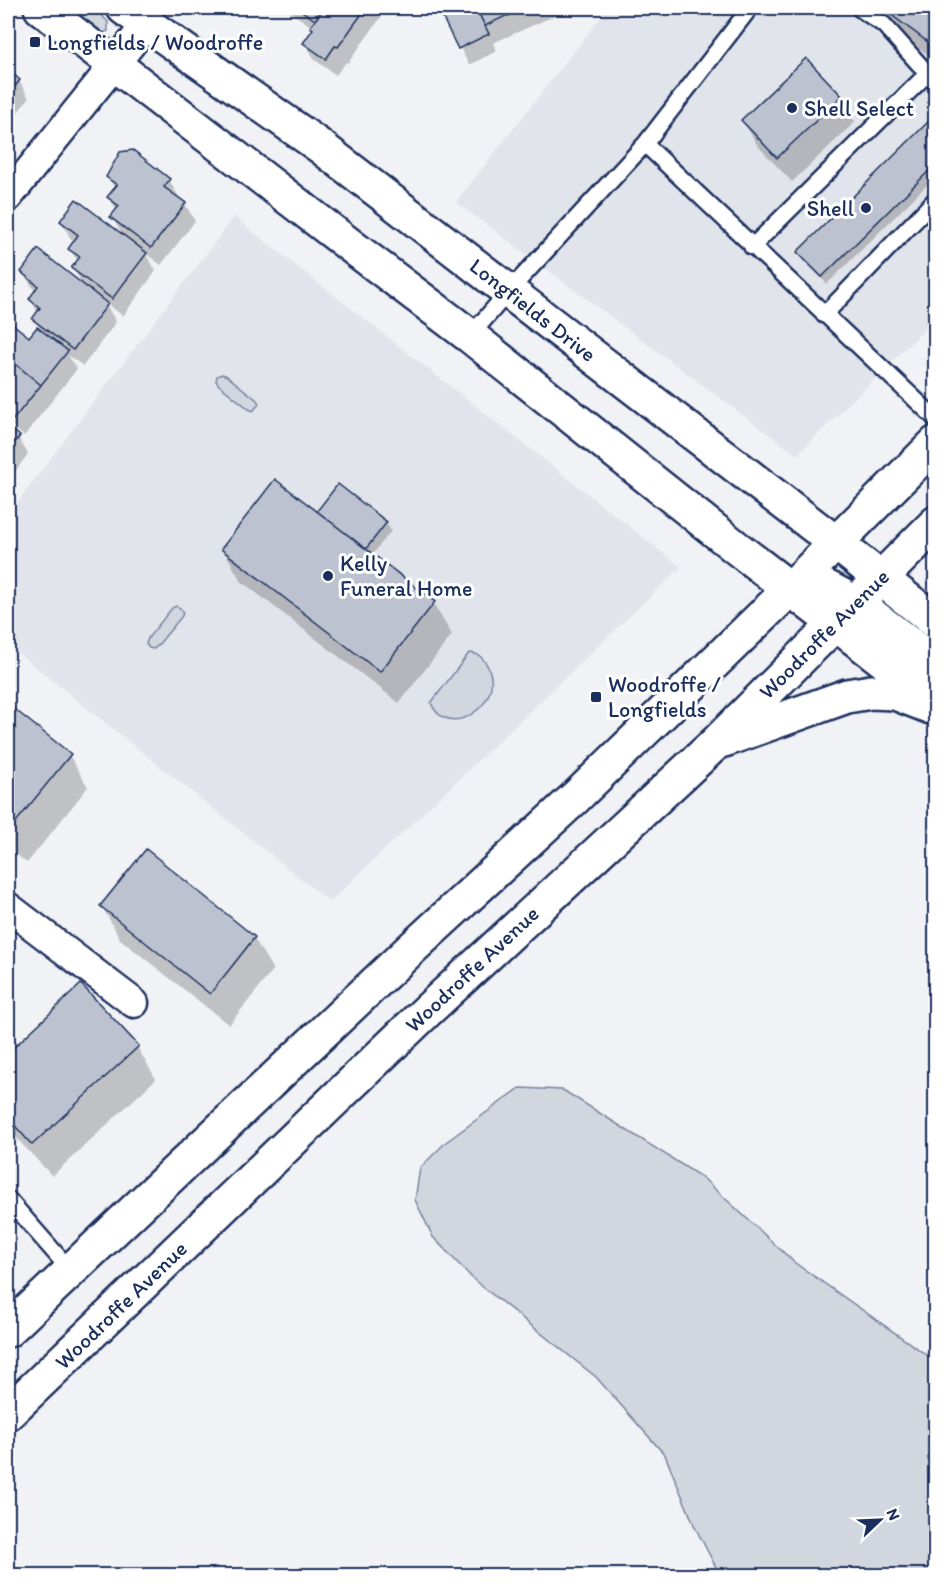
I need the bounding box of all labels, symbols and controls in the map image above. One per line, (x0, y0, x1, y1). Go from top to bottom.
place label: Longfields / Woodroffe (47, 29, 263, 56)
marker: Longfields / Woodroffe (28, 35, 42, 49)
place label: Shell Select (804, 95, 914, 122)
marker: Shell Select (785, 101, 799, 115)
place label: Shell (807, 195, 854, 222)
marker: Shell (859, 201, 873, 215)
street label: Longfields Drive (464, 252, 602, 368)
place label: Kelly Funeral Home (340, 550, 472, 602)
street label: Woodroffe Avenue (753, 563, 895, 705)
marker: Kelly Funeral Home (321, 569, 335, 583)
place label: Woodroffe / Longfields (608, 671, 722, 723)
marker: Woodroffe / Longfields (589, 690, 603, 704)
street label: Woodroffe Avenue (399, 900, 545, 1038)
street label: Woodroffe Avenue (49, 1235, 193, 1375)
north arrow (850, 1490, 910, 1550)
text: N (882, 1506, 904, 1523)

